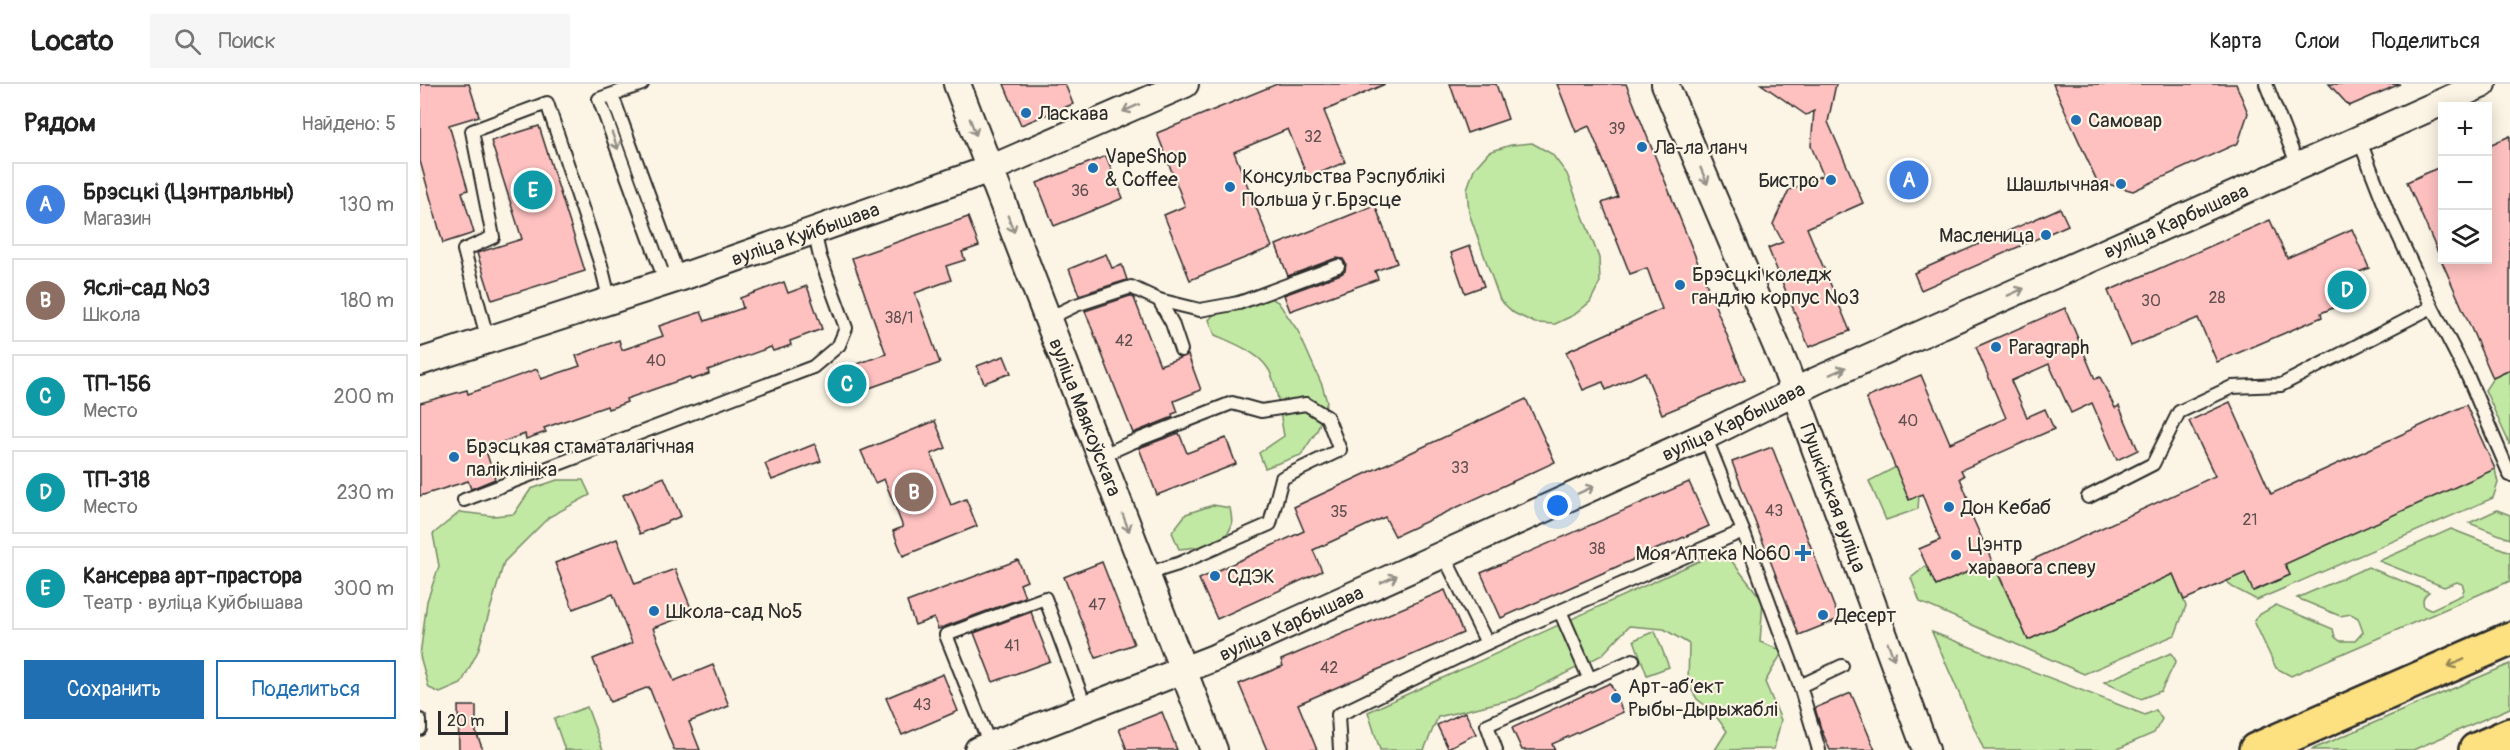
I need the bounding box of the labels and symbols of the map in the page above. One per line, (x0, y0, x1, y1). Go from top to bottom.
place label: Ласкава (1037, 101, 1108, 126)
one-way arrow (1123, 103, 1141, 114)
marker: Ласкава (1019, 106, 1033, 120)
place label: Самовар (2088, 108, 2162, 133)
marker: Самовар (2069, 113, 2083, 127)
one-way arrow (969, 117, 980, 135)
house number: 39 (1608, 119, 1626, 139)
house number: 32 (1304, 127, 1322, 147)
one-way arrow (610, 131, 621, 150)
place label: Ла-ла ланч (1653, 135, 1748, 160)
marker: Ла-ла ланч (1635, 140, 1649, 154)
place label: VapeShop & Coffee (1105, 144, 1187, 192)
pin: A (1890, 158, 1928, 202)
marker: VapeShop & Coffee (1086, 161, 1100, 175)
place label: Консульства Рэспублікі Польша ў г.Брэсце (1242, 164, 1445, 212)
one-way arrow (1699, 167, 1710, 185)
pin: E (514, 168, 552, 212)
place label: Бистро (1758, 168, 1819, 193)
place label: Шашлычная (2007, 172, 2109, 197)
marker: Бистро (1824, 173, 1838, 187)
marker: Шашлычная (2114, 177, 2128, 191)
street label: вуліца Карбышава (2100, 178, 2252, 264)
marker: Консульства Рэспублікі Польша ў г.Брэсце (1223, 180, 1237, 194)
house number: 36 (1071, 181, 1089, 201)
street label: вуліца Куйбышава (728, 196, 883, 271)
one-way arrow (1007, 214, 1018, 232)
place label: Масленица (1939, 223, 2034, 248)
marker: Масленица (2039, 228, 2053, 242)
place label: Брэсцкі коледж гандлю корпус №3 (1692, 262, 1860, 310)
pin: D (2328, 268, 2366, 312)
marker: Брэсцкі коледж гандлю корпус №3 (1673, 278, 1687, 292)
one-way arrow (2007, 285, 2025, 297)
house number: 28 (2208, 288, 2226, 308)
house number: 30 (2141, 291, 2161, 311)
house number: 38/1 (885, 308, 914, 328)
house number: 42 (1115, 331, 1133, 351)
street label: вуліца Маякоўскага (1044, 334, 1127, 500)
place label: Paragraph (2008, 335, 2089, 360)
marker: Paragraph (1989, 340, 2003, 354)
house number: 40 (646, 351, 666, 371)
pin: C (828, 362, 866, 406)
one-way arrow (1829, 364, 1847, 376)
street label: вуліца Карбышава (1658, 376, 1809, 466)
house number: 40 (1898, 411, 1918, 431)
street label: Пушкінская вуліца (1795, 420, 1872, 576)
place label: Брэсцкая стаматалагічная паліклініка (466, 434, 694, 482)
marker: Брэсцкая стаматалагічная паліклініка (447, 450, 461, 464)
house number: 33 (1451, 458, 1469, 478)
pin: B (894, 470, 934, 514)
one-way arrow (1577, 484, 1595, 495)
your location (1543, 491, 1572, 520)
place label: Дон Кебаб (1960, 495, 2051, 520)
marker: Дон Кебаб (1942, 500, 1956, 514)
house number: 43 (1765, 501, 1783, 521)
house number: 35 (1330, 502, 1348, 522)
house number: 21 (2242, 510, 2258, 530)
one-way arrow (1122, 513, 1133, 532)
place label: Цэнтр харавога спеву (1968, 532, 2096, 580)
house number: 38 (1589, 539, 1606, 559)
place label: Моя Аптека №60 (1636, 541, 1791, 566)
marker: Моя Аптека №60 (1796, 546, 1810, 560)
marker: Цэнтр харавога спеву (1949, 548, 1963, 562)
place label: СДЭК (1227, 564, 1275, 589)
marker: СДЭК (1208, 569, 1222, 583)
one-way arrow (1380, 573, 1398, 584)
street label: вуліца Карбышава (1215, 580, 1367, 667)
house number: 47 (1088, 595, 1106, 615)
place label: Школа-сад №5 (666, 599, 803, 624)
place label: Десерт (1834, 603, 1896, 628)
marker: Школа-сад №5 (647, 604, 661, 618)
marker: Десерт (1816, 608, 1830, 622)
house number: 41 (1004, 636, 1020, 656)
one-way arrow (1886, 641, 1897, 660)
one-way arrow (2448, 657, 2466, 669)
house number: 42 (1320, 658, 1338, 678)
place label: Арт-абʼект Рыбы-Дырыжаблі (1628, 674, 1778, 722)
marker: Арт-абʼект Рыбы-Дырыжаблі (1609, 691, 1623, 705)
house number: 43 (913, 695, 931, 715)
scale bar (438, 708, 508, 736)

